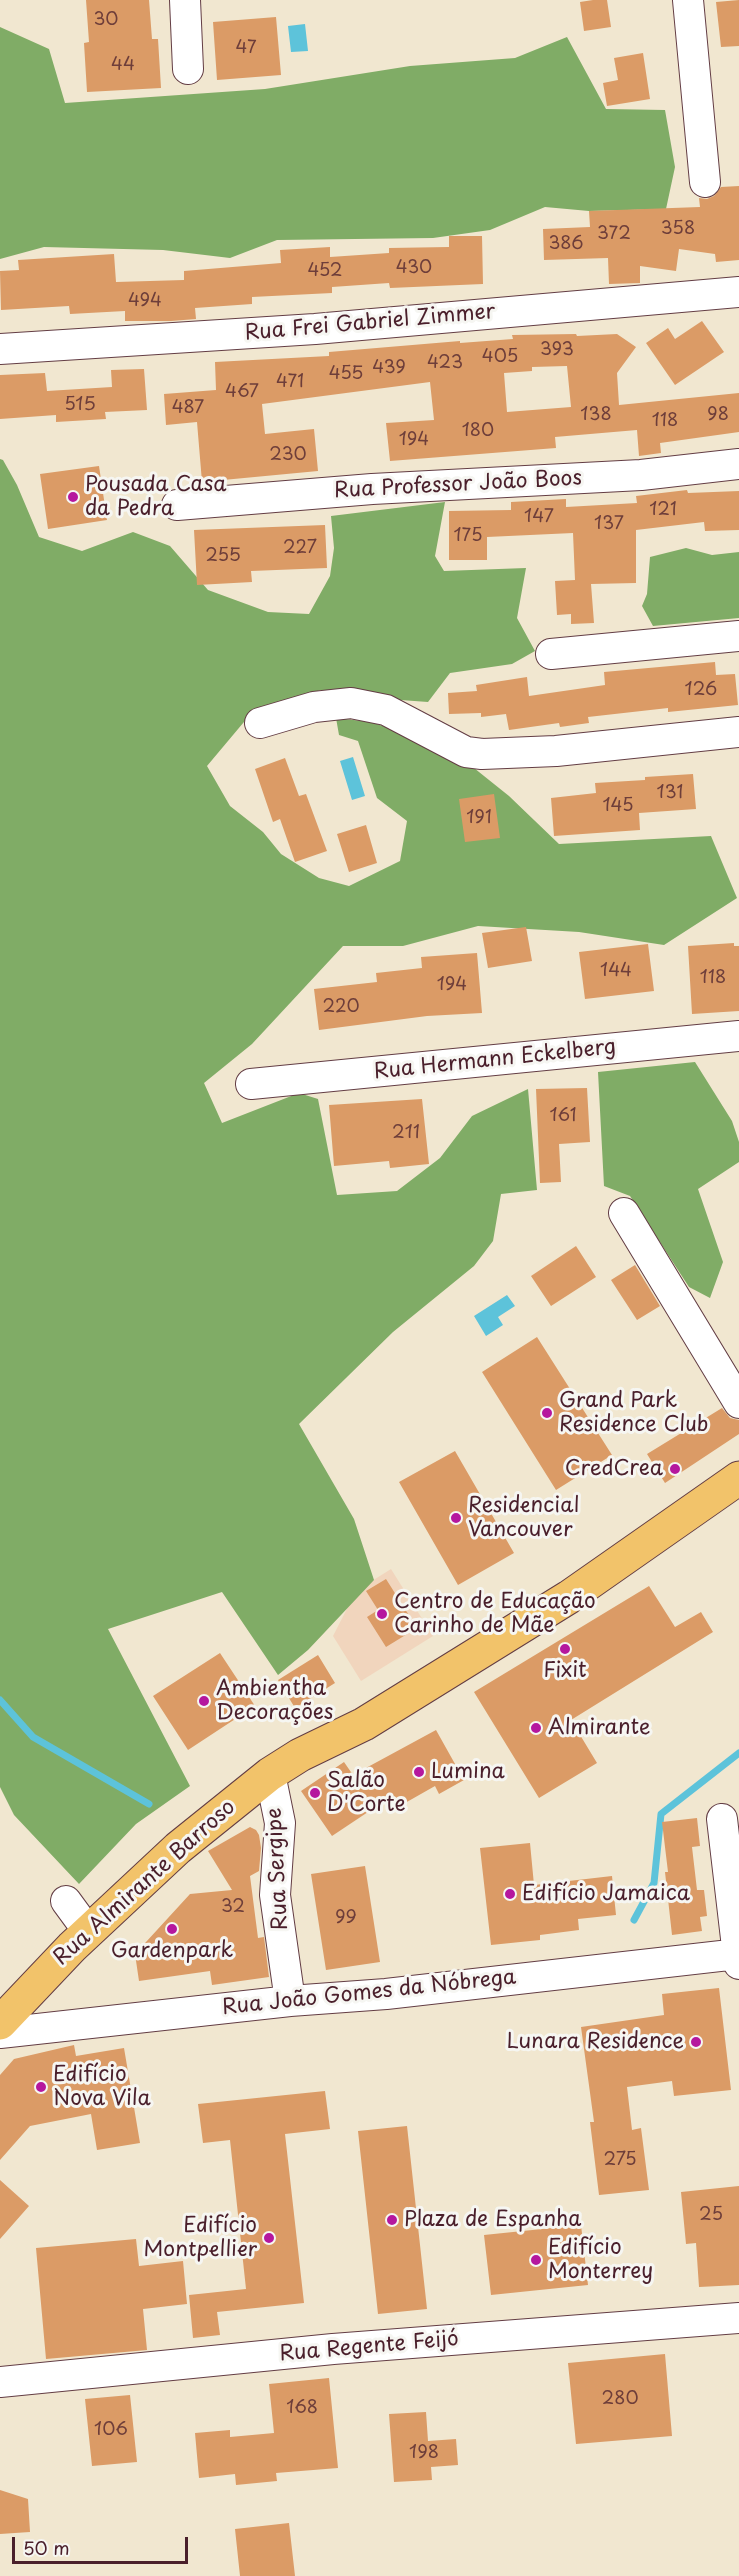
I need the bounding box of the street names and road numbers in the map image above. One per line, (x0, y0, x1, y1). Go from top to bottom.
street label: Rua Frei Gabriel Zimmer (244, 299, 496, 347)
street label: Rua Professor João Boos (333, 466, 583, 504)
street label: Rua Hermann Eckelberg (373, 1035, 617, 1085)
street label: Rua Almirante Barroso (49, 1795, 241, 1971)
street label: Rua Sergipe (262, 1807, 294, 1931)
street label: Rua João Gomes da Nóbrega (221, 1965, 517, 2021)
street label: Rua Regente Feijó (278, 2327, 460, 2367)

